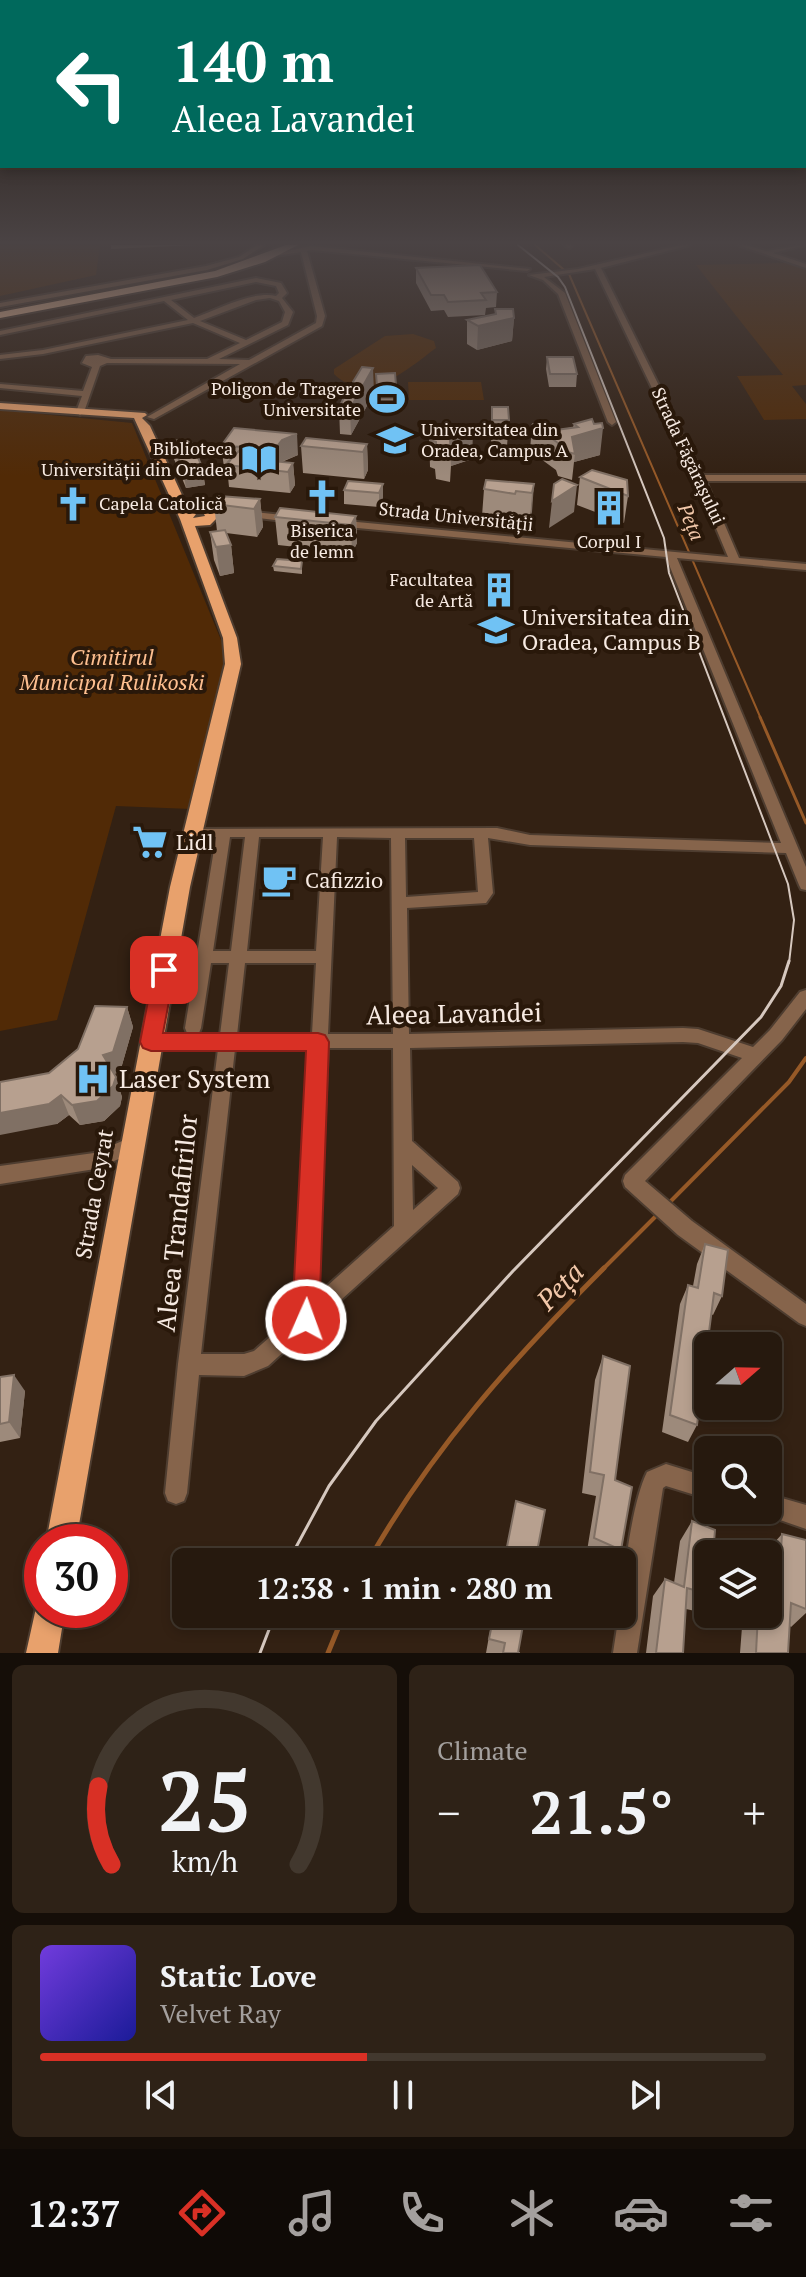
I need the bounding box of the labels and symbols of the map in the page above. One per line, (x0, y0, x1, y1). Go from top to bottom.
place label: Poligon de Tragere Universitate (211, 376, 361, 421)
sports icon: Poligon de Tragere Universitate (368, 380, 406, 418)
street label: Strada Făgărașului (647, 383, 731, 528)
place label: Universitatea din Oradea, Campus A (421, 417, 569, 462)
school or university icon: Universitatea din Oradea, Campus A (376, 421, 414, 459)
place label: Biblioteca Universității din Oradea (41, 436, 233, 481)
library icon: Biblioteca Universității din Oradea (240, 440, 278, 478)
church icon: Biserica de lemn (303, 478, 341, 516)
church icon: Capela Catolică (54, 485, 92, 523)
building icon: Corpul I (590, 489, 628, 527)
place label: Capela Catolică (99, 491, 223, 515)
street label: Strada Universității (378, 496, 535, 536)
water label: Peța (671, 498, 711, 545)
place label: Biserica de lemn (290, 518, 354, 563)
place label: Corpul I (577, 529, 641, 553)
place label: Facultatea de Artă (389, 567, 473, 612)
building icon: Facultatea de Artă (480, 571, 518, 609)
place label: Universitatea din Oradea, Campus B (522, 602, 701, 656)
school or university icon: Universitatea din Oradea, Campus B (477, 611, 515, 649)
park label: Cimitirul Municipal Rulikoski (19, 642, 204, 696)
supermarket icon: Lidl (131, 823, 169, 861)
place label: Lidl (176, 827, 214, 856)
cafe icon: Cafizzio (260, 861, 298, 899)
place label: Cafizzio (305, 865, 383, 894)
pin (130, 936, 198, 1004)
street label: Aleea Lavandei (366, 994, 542, 1032)
hospital icon: Laser System (74, 1060, 112, 1098)
place label: Laser System (119, 1061, 271, 1095)
street label: Aleea Trandafirilor (148, 1113, 204, 1333)
street label: Strada Ceyrat (68, 1127, 119, 1261)
water label: Peța (527, 1254, 591, 1318)
position arrow (264, 1278, 348, 1362)
north arrow (694, 1332, 782, 1420)
speed limit sign: 30 (24, 1524, 128, 1628)

